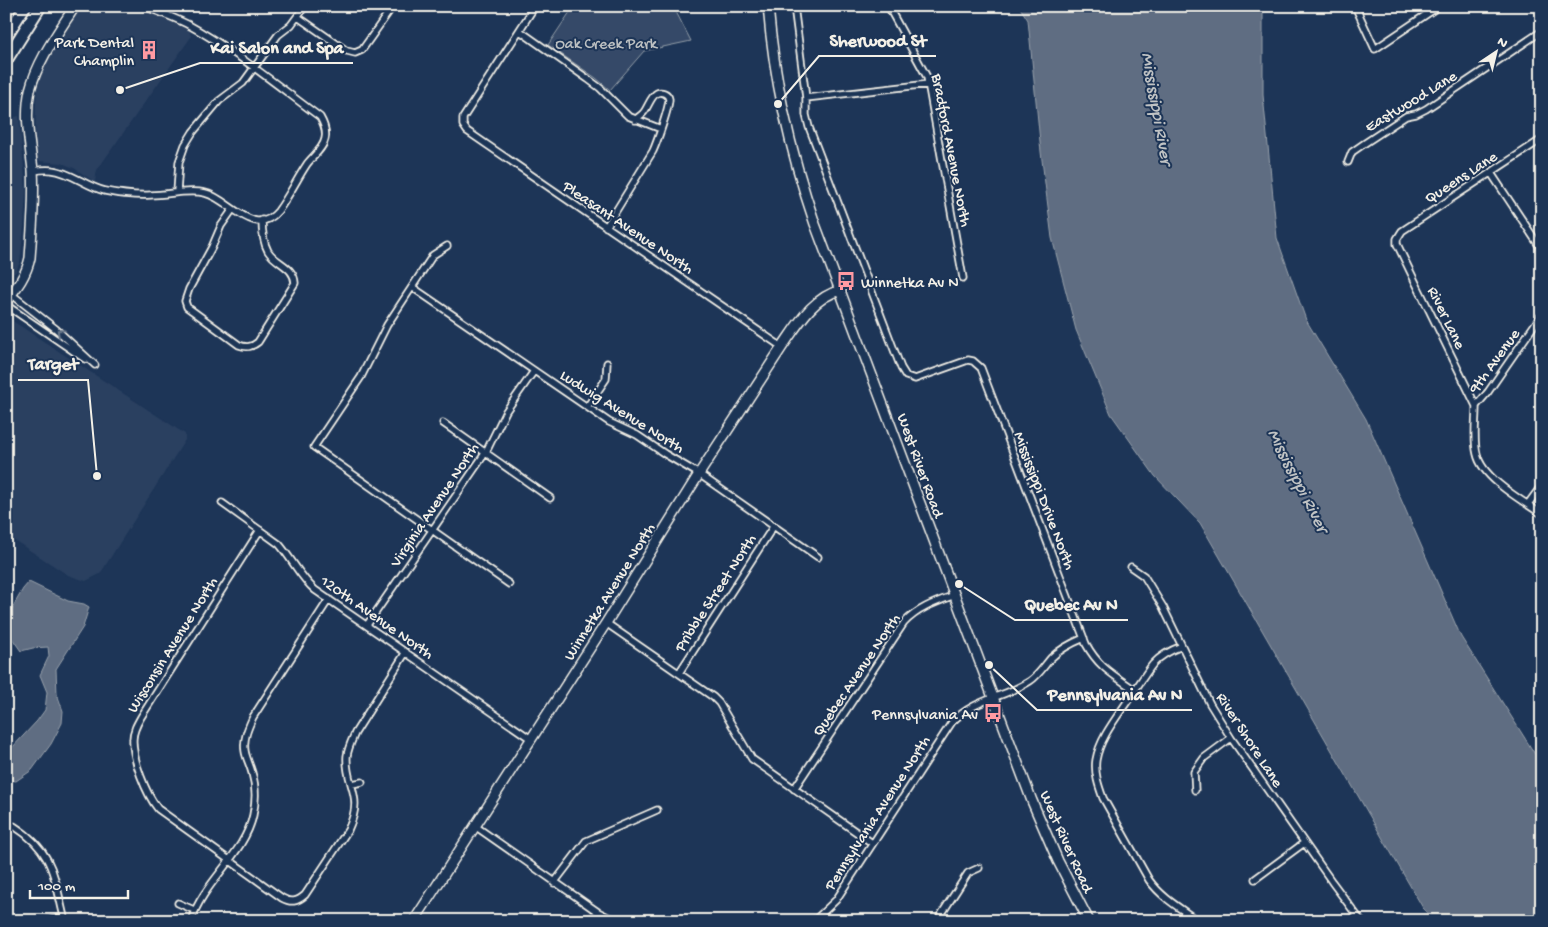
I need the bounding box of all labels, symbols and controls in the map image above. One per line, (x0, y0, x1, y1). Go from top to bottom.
callout: Sherwood St (819, 23, 936, 56)
north arrow (1470, 28, 1520, 78)
callout: Kai Salon and Spa (200, 30, 353, 63)
text: Sherwood St (830, 32, 928, 53)
text: N (1493, 34, 1511, 53)
place label: Park Dental Champlin (53, 35, 134, 72)
park label: Oak Creek Park (555, 36, 659, 55)
building icon: Park Dental Champlin (138, 39, 160, 61)
text: Kai Salon and Spa (209, 39, 345, 60)
water label: Mississippi River (1135, 51, 1176, 170)
street label: Eastwood Lane (1362, 68, 1462, 138)
street label: Bradford Avenue North (925, 72, 974, 229)
street label: Queens Lane (1422, 148, 1502, 209)
street label: Pleasant Avenue North (557, 178, 696, 280)
bus stop icon: Winnetka Av N (835, 270, 857, 292)
place label: Winnetka Av N (861, 275, 959, 294)
street label: River Lane (1422, 284, 1468, 354)
street label: 9th Avenue (1466, 326, 1526, 399)
one-way arrow (56, 329, 65, 338)
callout: Target (18, 347, 88, 380)
text: Target (26, 355, 80, 376)
street label: Ludwig Avenue North (555, 367, 687, 459)
street label: West River Road (891, 411, 947, 522)
water label: Mississippi River (1262, 426, 1334, 540)
street label: Mississippi Drive North (1008, 430, 1078, 573)
street label: Virginia Avenue North (387, 440, 485, 573)
street label: Winnetka Avenue North (561, 520, 661, 665)
street label: Pribble Street North (671, 531, 762, 657)
street label: 120th Avenue North (315, 572, 437, 665)
street label: Wisconsin Avenue North (124, 574, 224, 717)
callout: Quebec Av N (1015, 587, 1128, 620)
text: Quebec Av N (1024, 596, 1118, 617)
street label: Quebec Avenue North (810, 611, 906, 741)
callout: Pennsylvania Av N (1037, 677, 1192, 710)
text: Pennsylvania Av N (1047, 686, 1183, 707)
street label: River Shore Lane (1210, 690, 1286, 793)
bus stop icon: Pennsylvania Av (982, 702, 1004, 724)
place label: Pennsylvania Av (871, 707, 978, 726)
street label: Pennsylvania Avenue North (821, 733, 936, 896)
street label: West River Road (1034, 788, 1096, 898)
scale bar (30, 867, 128, 899)
text: 100 m (37, 878, 76, 896)

